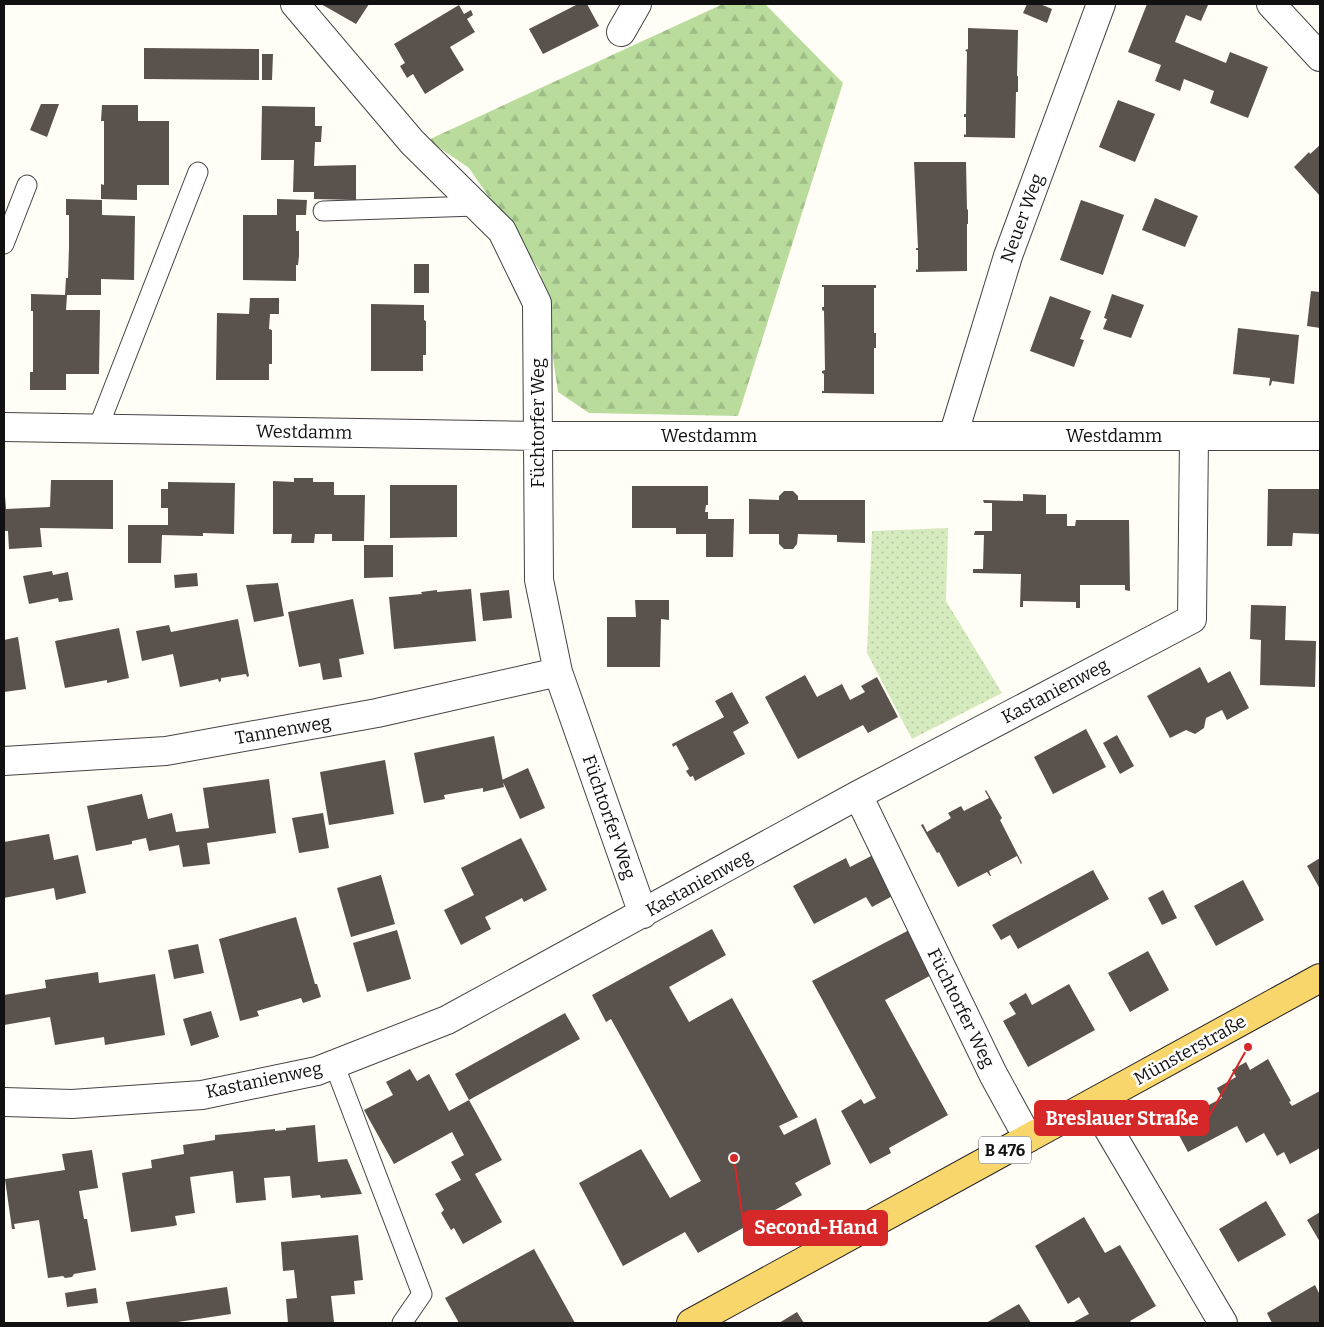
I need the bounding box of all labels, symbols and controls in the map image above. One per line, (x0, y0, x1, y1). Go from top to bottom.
street label: Neuer Weg (996, 170, 1048, 266)
street label: Füchtorfer Weg (527, 358, 549, 488)
street label: Westdamm (256, 420, 352, 444)
street label: Westdamm (661, 425, 757, 447)
street label: Westdamm (1066, 425, 1162, 447)
street label: Kastanienweg (998, 654, 1112, 728)
street label: Tannenweg (233, 711, 333, 749)
street label: Füchtorfer Weg (577, 752, 641, 882)
street label: Kastanienweg (642, 845, 756, 921)
street label: Füchtorfer Weg (923, 945, 999, 1071)
street label: Münsterstraße (1130, 1010, 1250, 1090)
street label: Kastanienweg (204, 1057, 324, 1103)
callout: Breslauer Straße (1035, 1101, 1208, 1135)
text: Breslauer Straße (1045, 1107, 1199, 1130)
road number: B 476 (979, 1136, 1031, 1164)
callout: Second-Hand (744, 1211, 887, 1245)
text: Second-Hand (754, 1216, 878, 1239)

